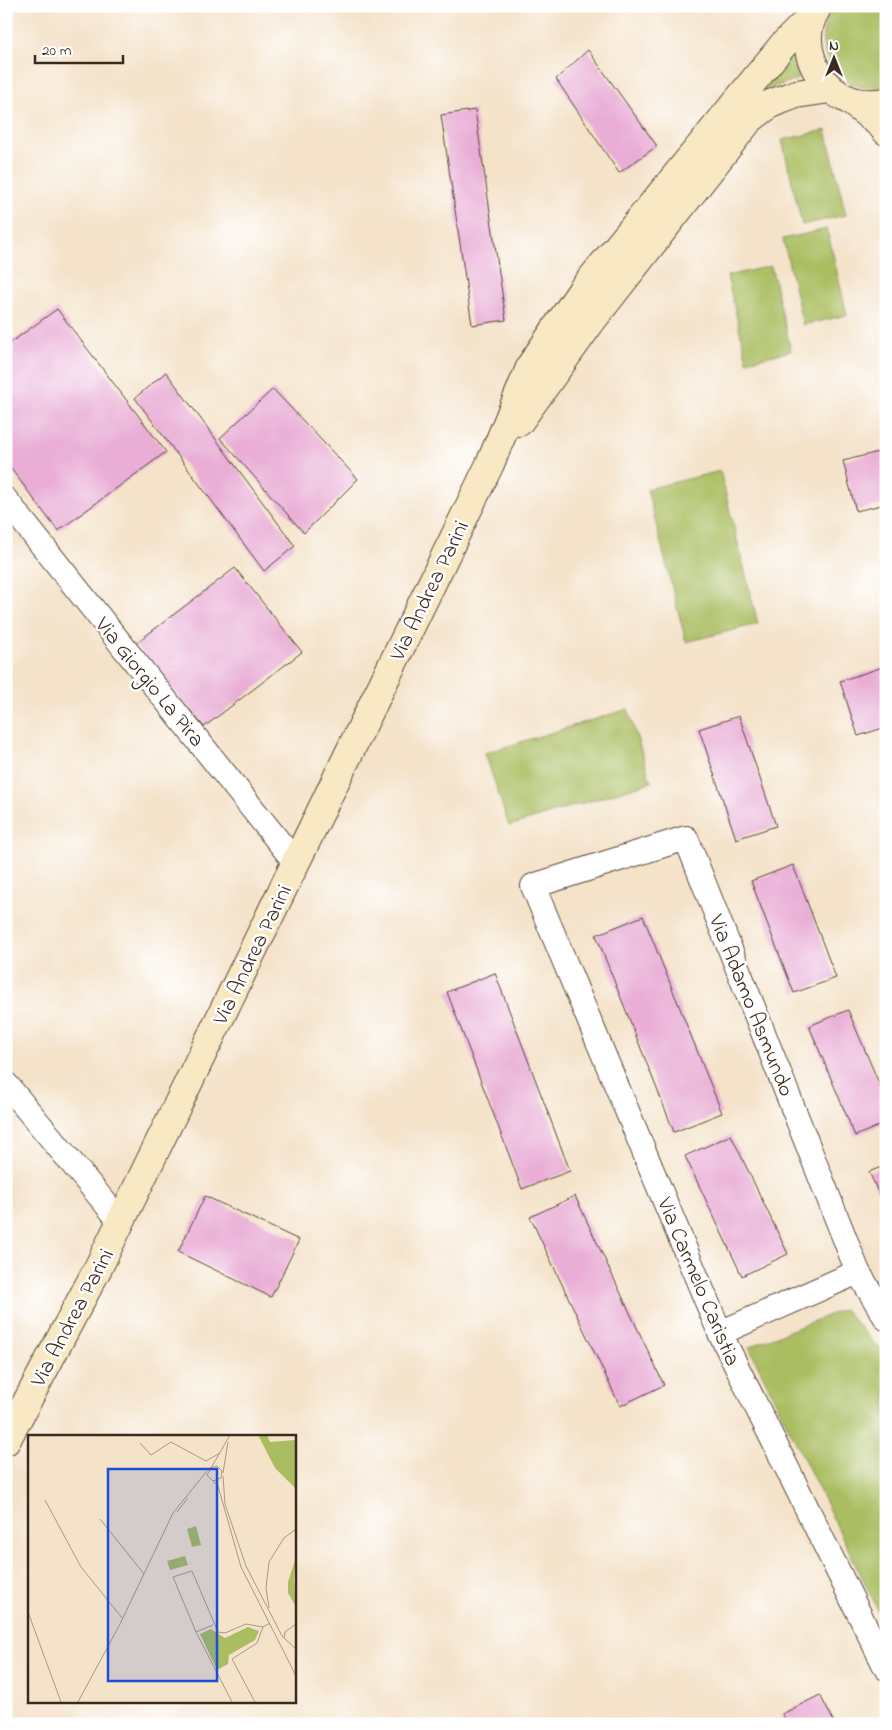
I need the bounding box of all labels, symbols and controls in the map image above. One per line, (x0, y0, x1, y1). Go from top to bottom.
scale bar (35, 32, 122, 64)
north arrow (810, 32, 860, 82)
text: N (829, 36, 839, 57)
text: 20 m (42, 40, 72, 62)
street label: Via Andrea Parini (382, 516, 478, 668)
street label: Via Giorgio La Pira (85, 610, 211, 755)
street label: Via Andrea Parini (205, 880, 301, 1032)
street label: Via Adamo Asmundo (699, 909, 801, 1102)
street label: Via Carmelo Caristia (647, 1192, 747, 1371)
street label: Via Andrea Parini (23, 1244, 124, 1394)
inset map (28, 1435, 295, 1702)

